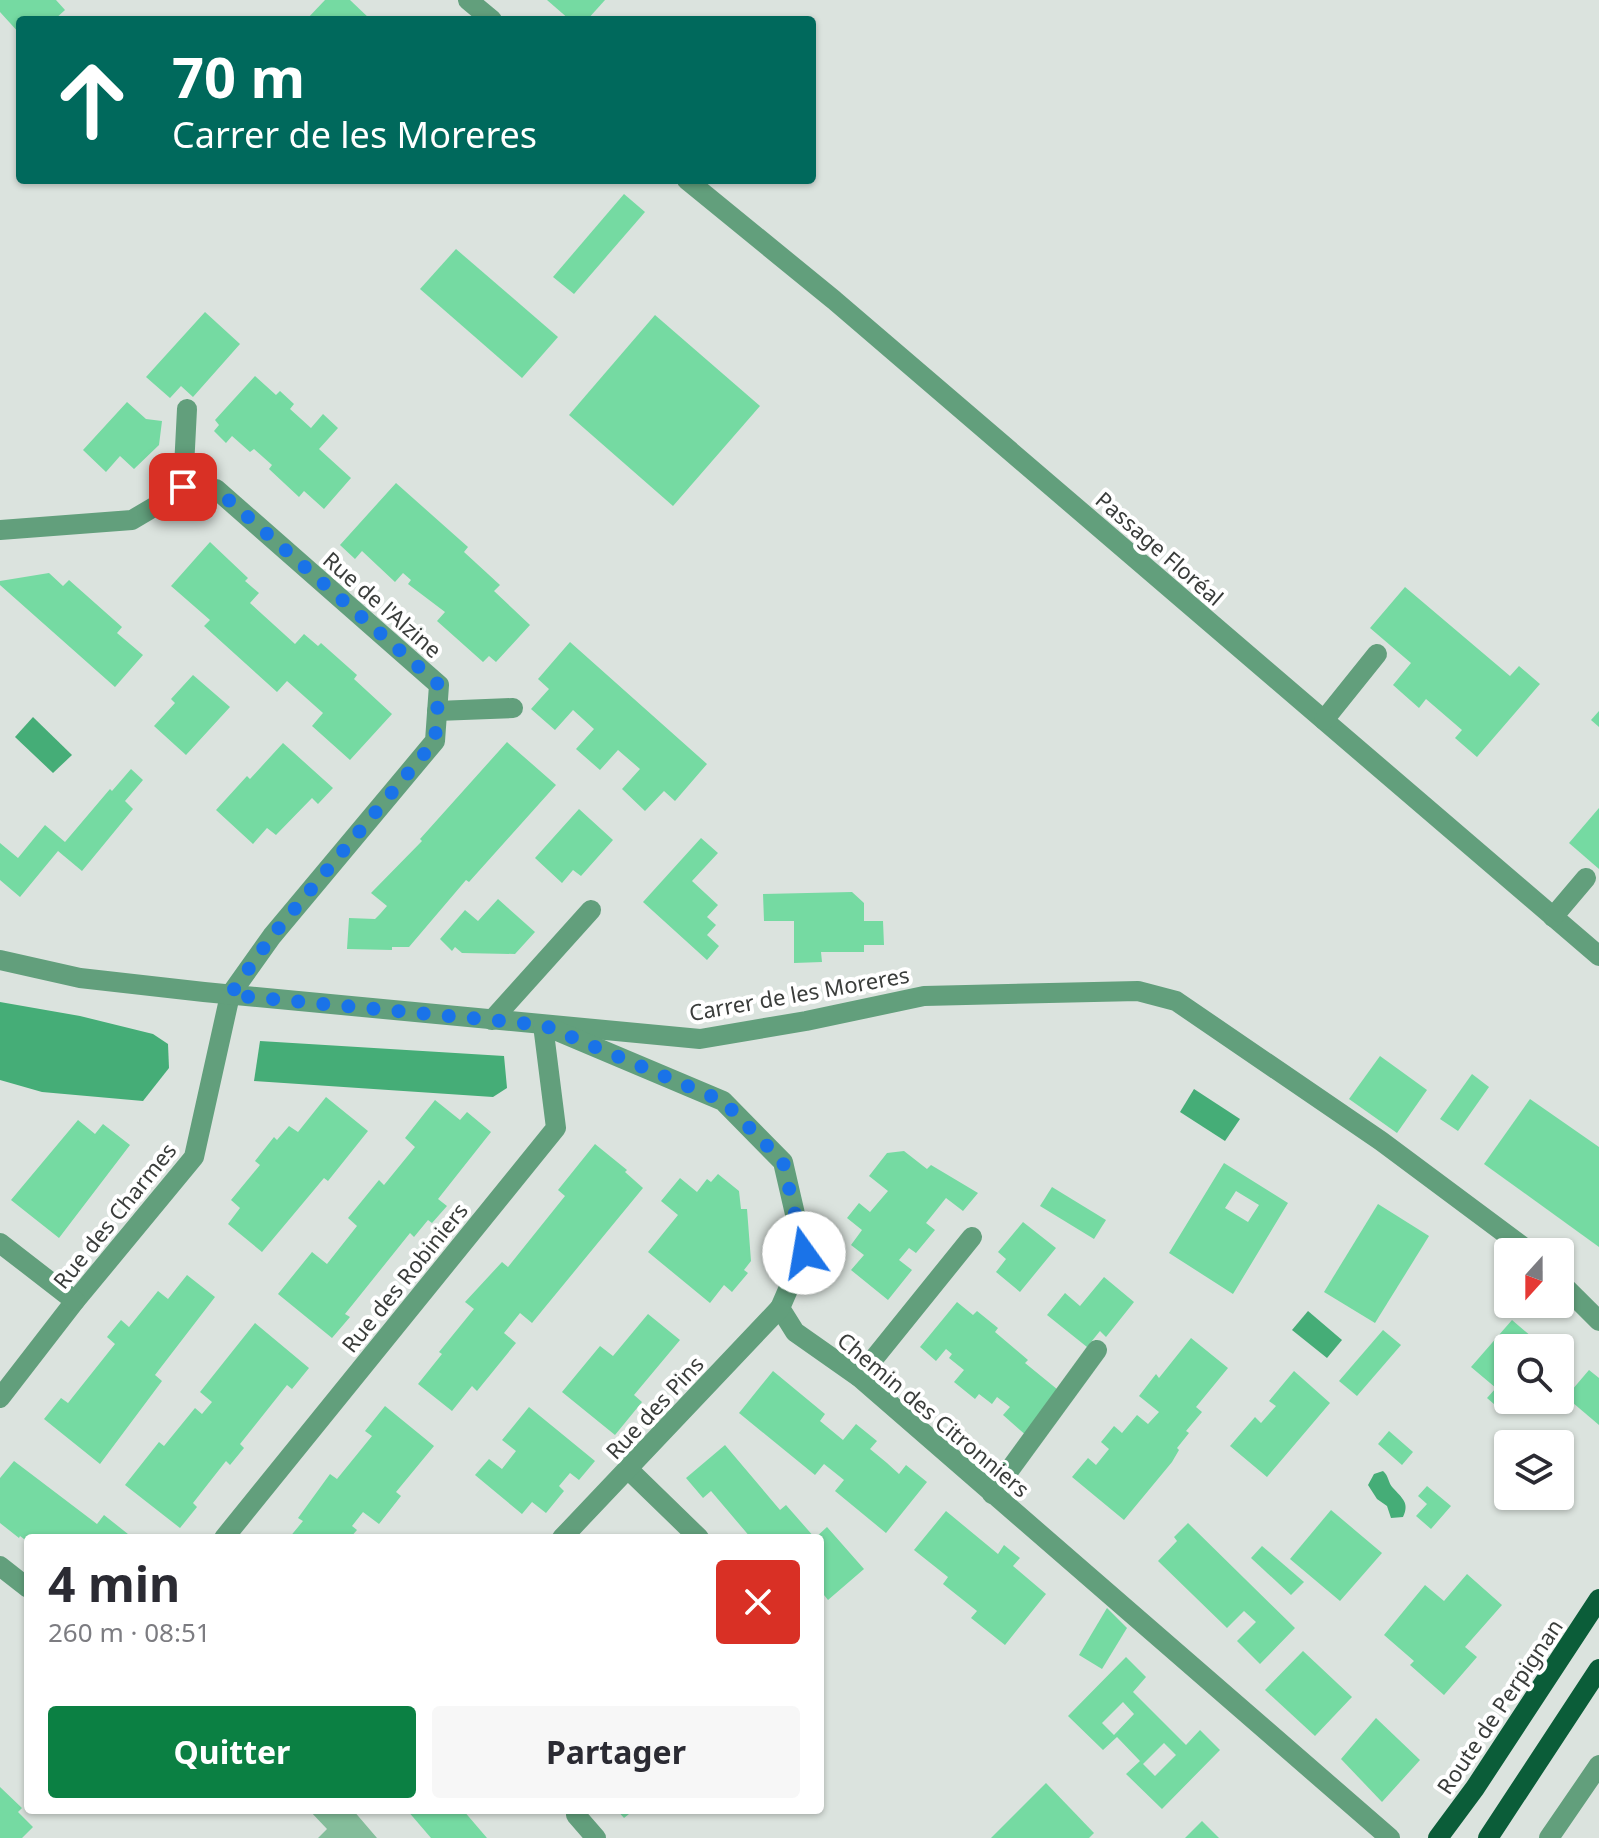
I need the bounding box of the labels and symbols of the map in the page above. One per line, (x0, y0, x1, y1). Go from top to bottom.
pin (149, 453, 217, 521)
street label: Passage Floréal (1090, 484, 1230, 612)
street label: Rue de l'Alzine (317, 544, 449, 664)
street label: Carrer de les Moreres (687, 959, 911, 1027)
street label: Rue des Charmes (46, 1136, 182, 1294)
street label: Rue des Robiniers (334, 1196, 474, 1358)
position arrow (762, 1211, 846, 1295)
north arrow (1494, 1238, 1574, 1318)
street label: Chemin des Citronniers (832, 1325, 1036, 1503)
street label: Rue des Pins (598, 1349, 710, 1465)
street label: Route de Perpignan (1429, 1612, 1569, 1800)

